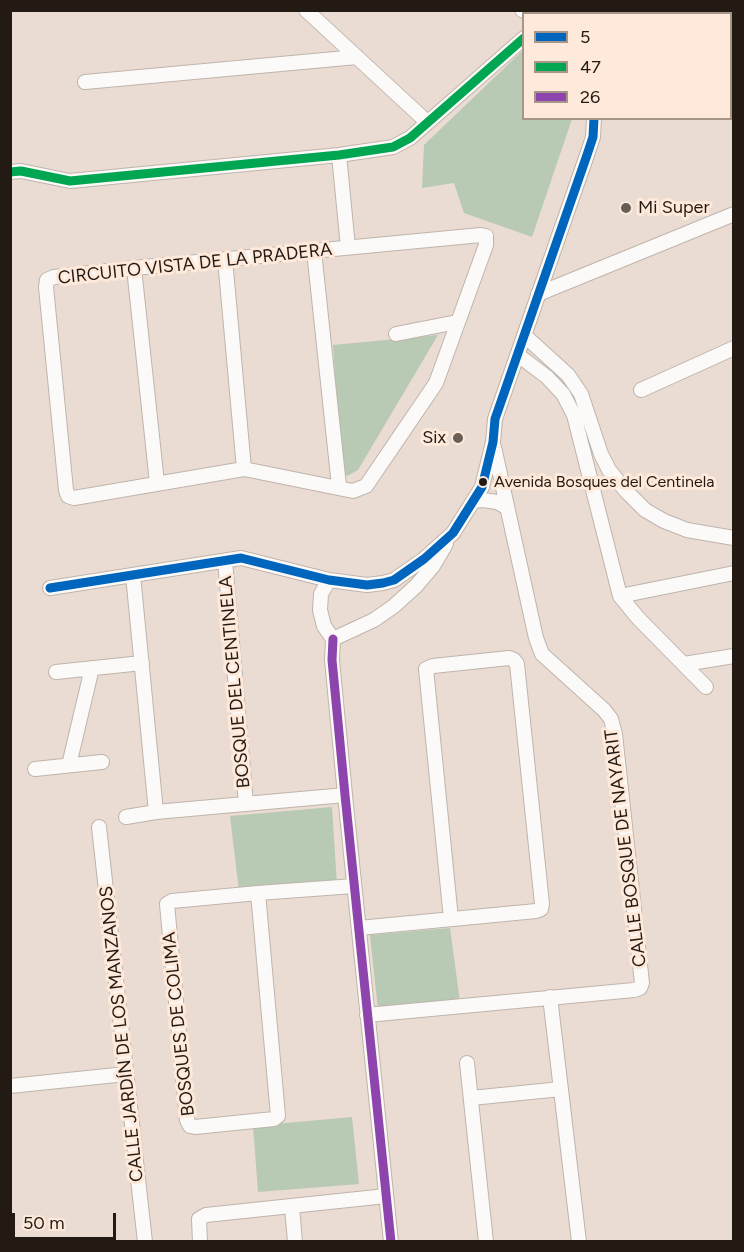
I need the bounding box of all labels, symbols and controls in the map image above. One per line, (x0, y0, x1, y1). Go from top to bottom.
legend (522, 12, 732, 120)
text: 5 (580, 26, 590, 48)
text: 47 (580, 56, 601, 78)
text: 26 (580, 86, 600, 108)
place label: Mi Super (638, 197, 709, 219)
marker: Mi Super (619, 201, 633, 215)
street label: CIRCUITO VISTA DE LA PRADERA (57, 239, 333, 289)
place label: Six (422, 427, 446, 449)
marker: Six (451, 431, 465, 445)
place label: Avenida Bosques del Centinela (494, 472, 714, 492)
marker: Avenida Bosques del Centinela (477, 476, 489, 488)
street label: BOSQUE DEL CENTINELA (215, 575, 255, 789)
street label: CALLE BOSQUE DE NAYARIT (601, 728, 651, 968)
street label: CALLE JARDÍN DE LOS MANZANOS (96, 885, 148, 1183)
street label: BOSQUES DE COLIMA (159, 931, 199, 1117)
scale bar (15, 1201, 118, 1239)
text: 50 m (23, 1212, 65, 1234)

